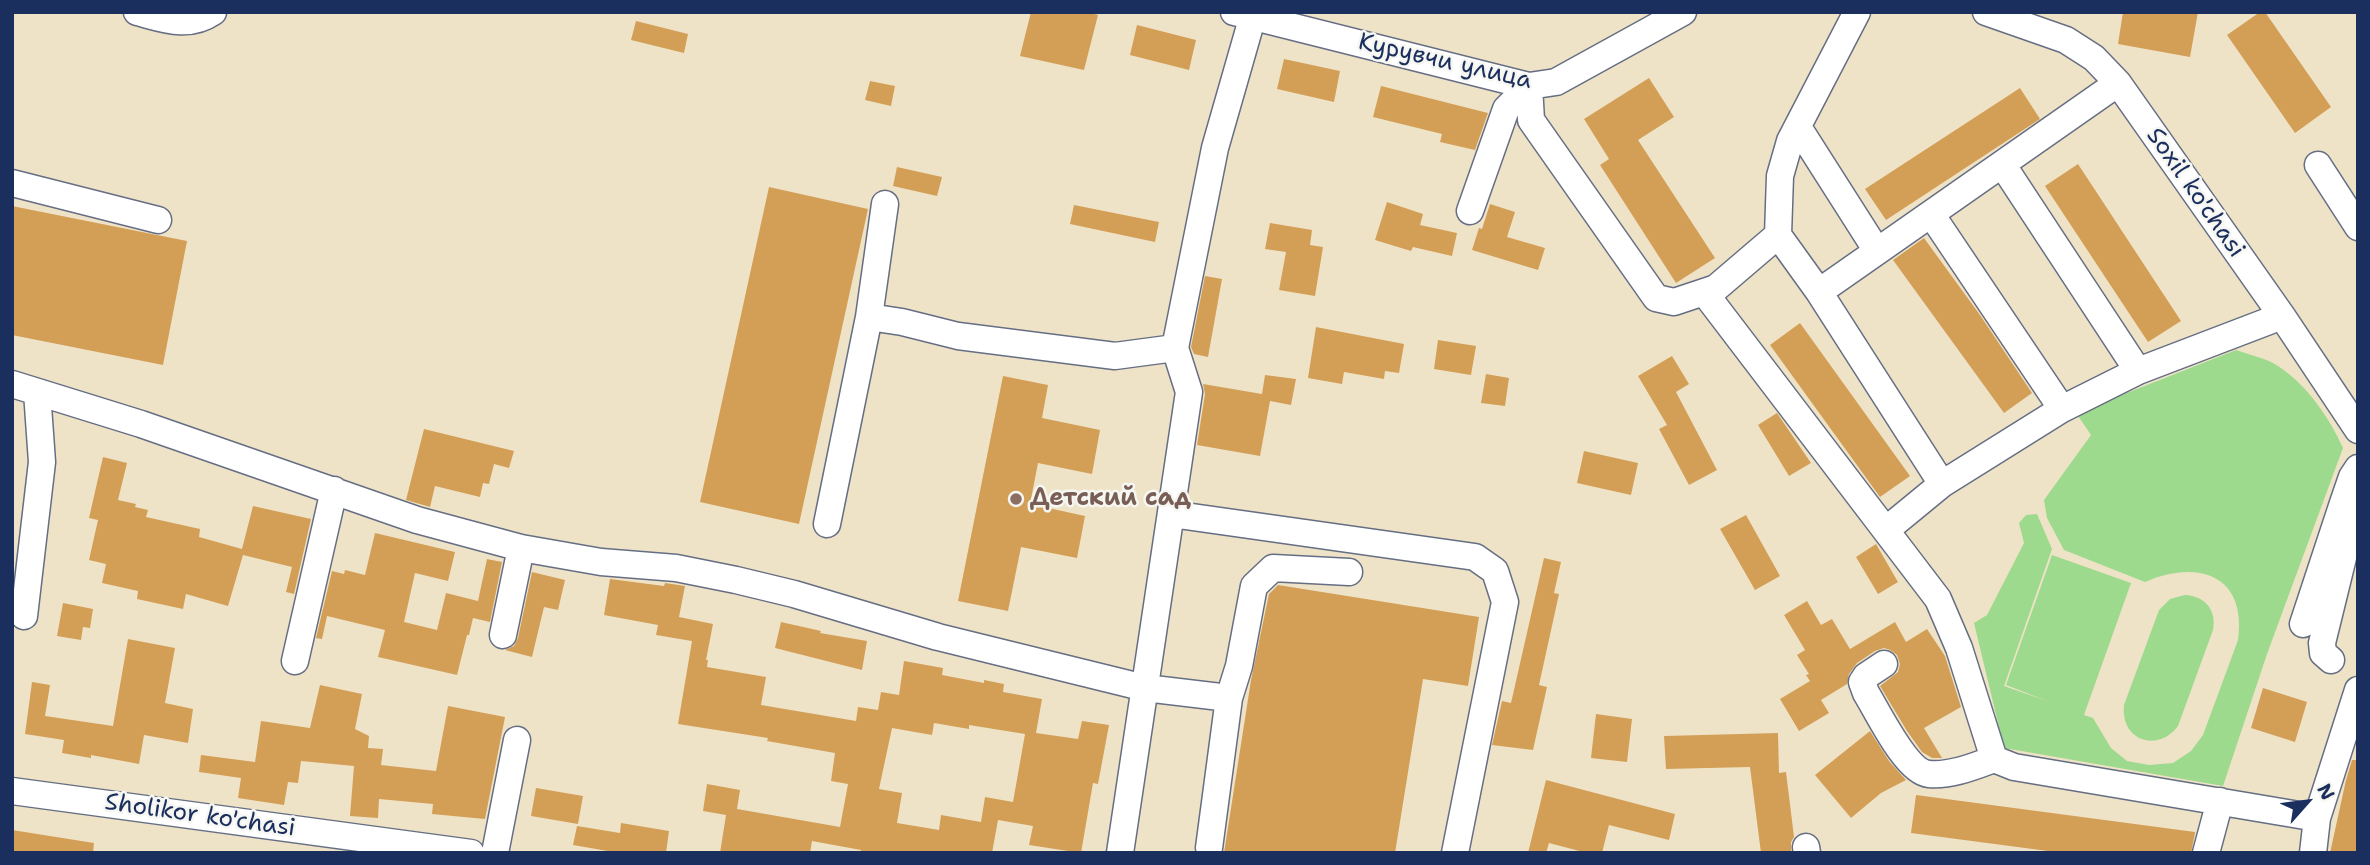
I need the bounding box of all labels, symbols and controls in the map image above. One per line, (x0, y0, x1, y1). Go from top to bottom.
street label: Курувчи улица (1355, 28, 1535, 96)
street label: Soxil ko'chasi (2140, 123, 2250, 263)
place label: Детский сад (1030, 485, 1191, 513)
marker: Детский сад (1008, 491, 1024, 507)
north arrow (2272, 767, 2342, 837)
text: N (2311, 779, 2341, 804)
street label: Sholikor ko'chasi (103, 788, 297, 844)

